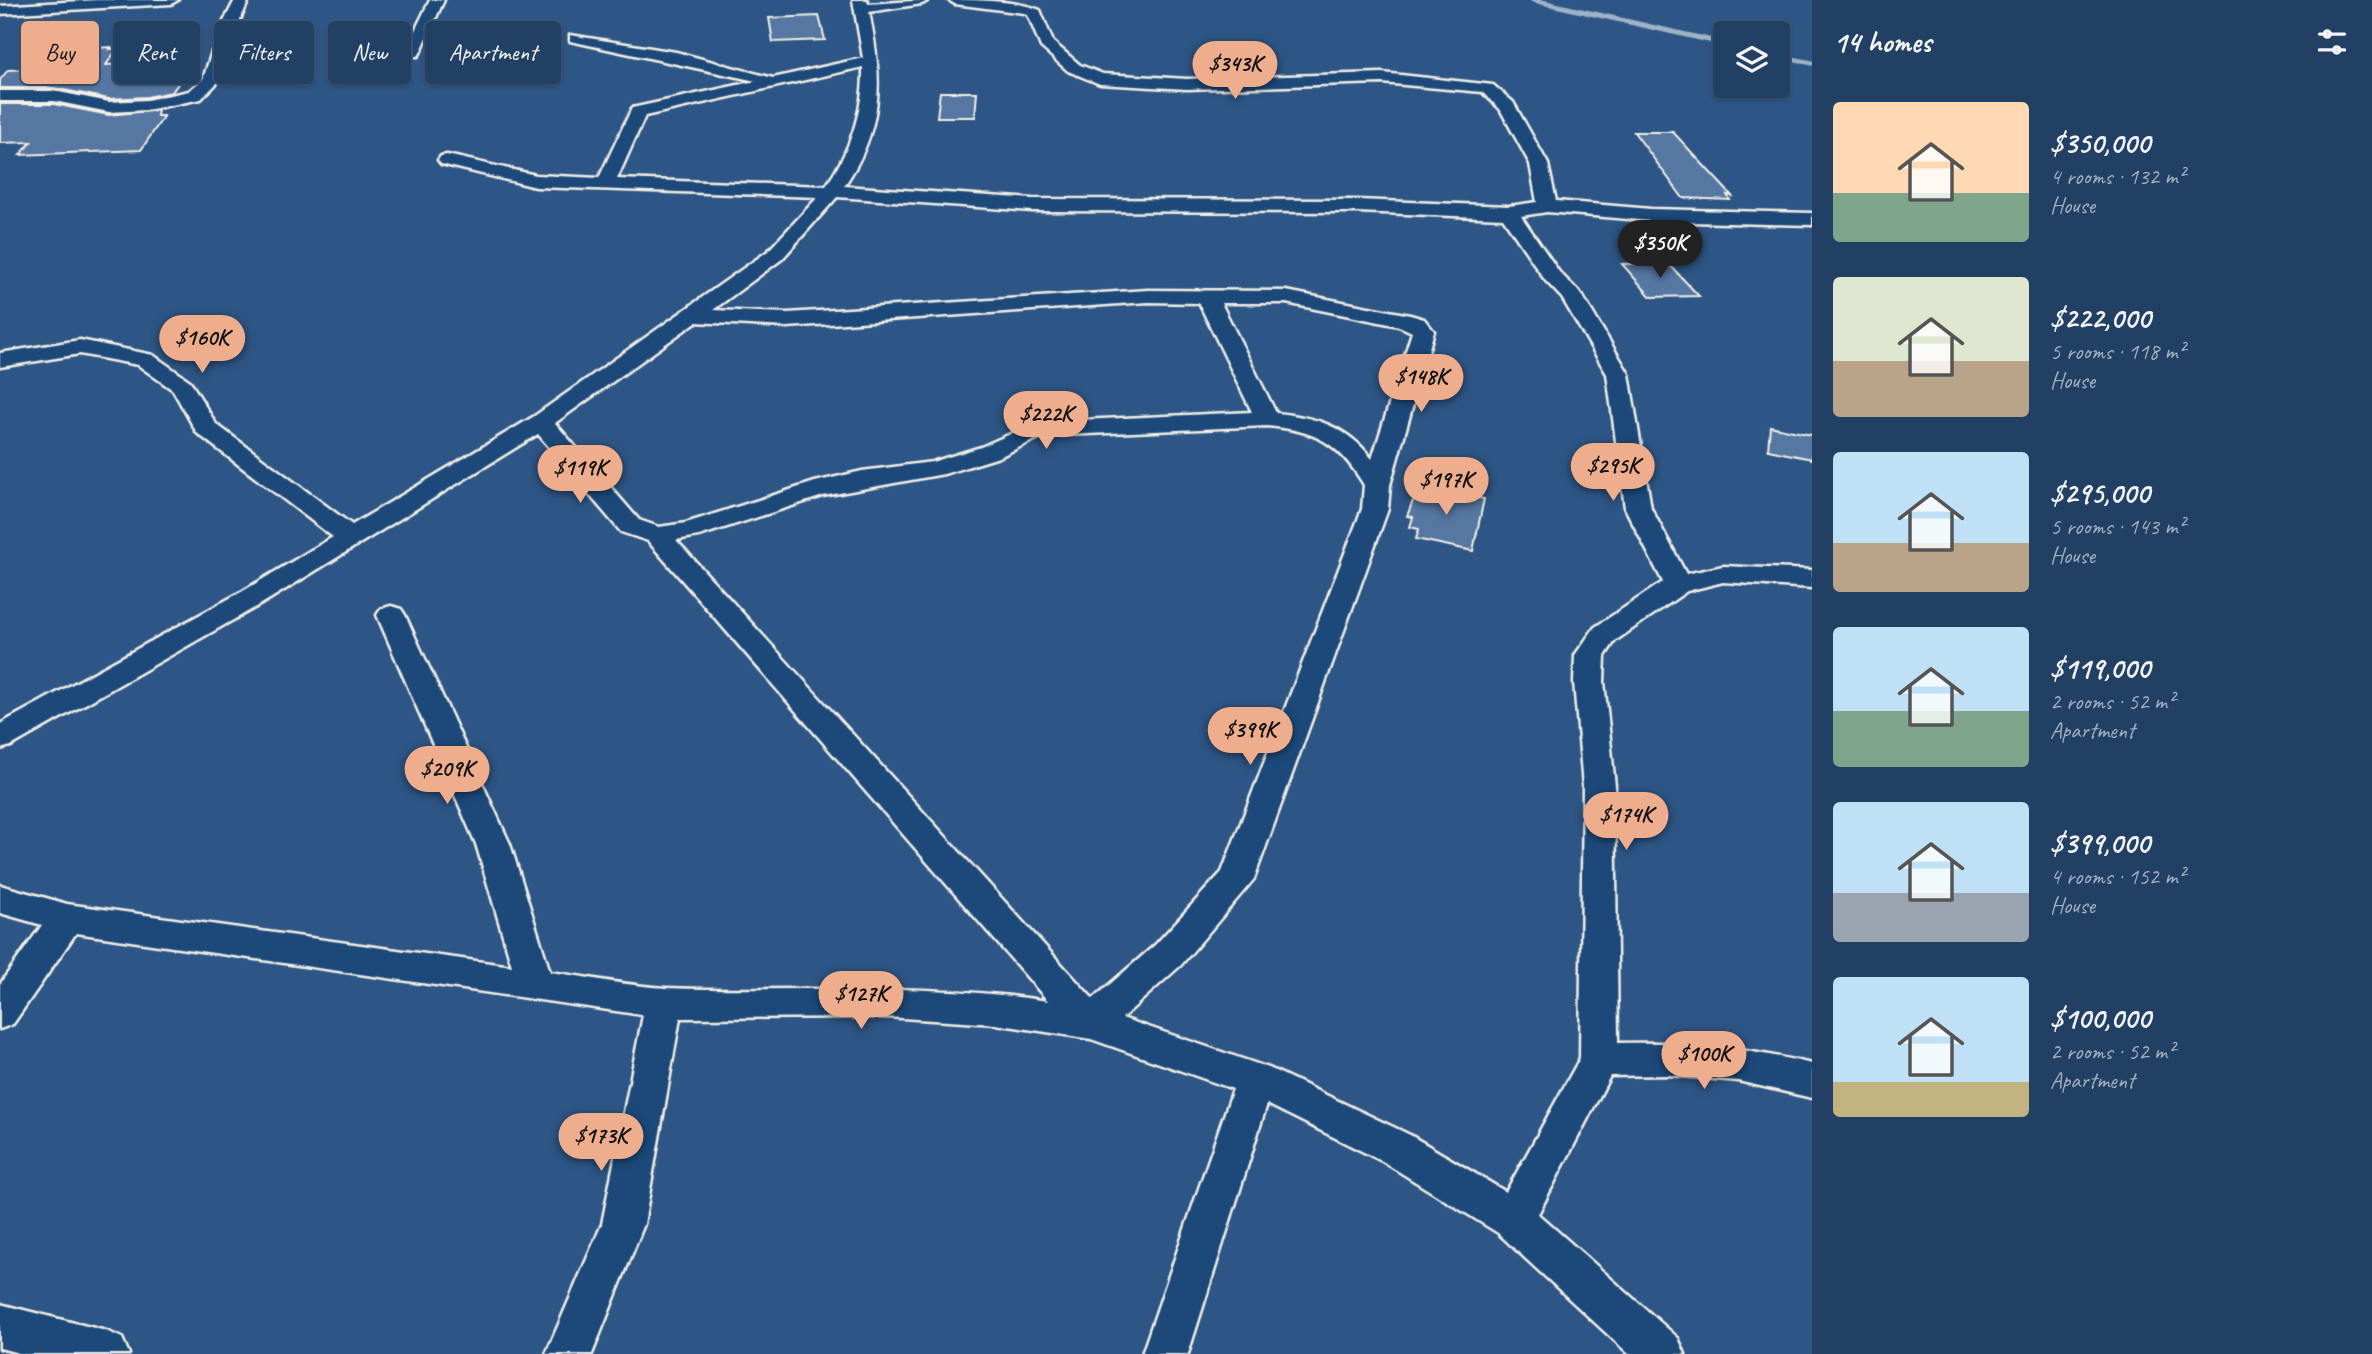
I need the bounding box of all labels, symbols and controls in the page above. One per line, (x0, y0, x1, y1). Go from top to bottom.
chip: Buy (21, 21, 99, 84)
chip: Rent (113, 21, 200, 84)
chip: Filters (214, 21, 314, 84)
chip: New (328, 21, 411, 84)
chip: Apartment (425, 21, 561, 84)
map controls (1713, 21, 1790, 98)
button: layers (1713, 21, 1790, 98)
text: 14 homes (1833, 23, 1931, 61)
icon: filters (2313, 23, 2351, 61)
pin: $343K (1186, 42, 1284, 101)
text: $343K (1208, 49, 1262, 78)
text: $350,000 (2050, 124, 2150, 162)
icon: home (1889, 130, 1973, 214)
text: 4 rooms · 132 m² (2050, 162, 2185, 191)
text: House (2050, 191, 2095, 220)
pin: $350K (1611, 220, 1709, 280)
text: $350K (1634, 228, 1686, 257)
text: $222,000 (2050, 299, 2150, 337)
icon: home (1889, 305, 1973, 389)
pin: $160K (153, 316, 251, 375)
text: $160K (175, 323, 229, 352)
text: 5 rooms · 118 m² (2050, 337, 2185, 366)
pin: $148K (1372, 354, 1470, 414)
text: $148K (1394, 362, 1448, 391)
text: House (2050, 366, 2095, 395)
pin: $222K (997, 392, 1095, 451)
text: $222K (1019, 399, 1073, 428)
pin: $295K (1564, 444, 1662, 503)
pin: $119K (531, 446, 629, 505)
text: $295K (1587, 451, 1639, 480)
text: $119K (554, 453, 606, 482)
pin: $197K (1397, 458, 1495, 517)
text: $197K (1420, 465, 1472, 494)
text: $295,000 (2050, 474, 2150, 512)
icon: home (1889, 480, 1973, 564)
text: 5 rooms · 143 m² (2050, 512, 2185, 541)
text: House (2050, 541, 2095, 570)
text: $119,000 (2050, 649, 2150, 687)
icon: home (1889, 655, 1973, 739)
text: 2 rooms · 52 m² (2050, 687, 2174, 716)
pin: $399K (1201, 708, 1299, 767)
text: $399K (1224, 715, 1276, 744)
text: Apartment (2050, 716, 2135, 745)
pin: $209K (398, 746, 496, 806)
text: $209K (421, 754, 473, 783)
pin: $174K (1577, 792, 1675, 852)
text: $174K (1600, 800, 1653, 829)
text: $399,000 (2050, 824, 2150, 862)
icon: home (1889, 830, 1973, 914)
text: 4 rooms · 152 m² (2050, 862, 2185, 891)
text: House (2050, 891, 2095, 920)
pin: $127K (812, 972, 910, 1031)
text: $127K (835, 979, 888, 1008)
text: $100,000 (2050, 999, 2150, 1037)
icon: home (1889, 1005, 1973, 1089)
pin: $100K (1655, 1032, 1753, 1091)
text: 2 rooms · 52 m² (2050, 1037, 2174, 1066)
text: $100K (1677, 1039, 1731, 1068)
text: Apartment (2050, 1066, 2135, 1095)
pin: $173K (552, 1114, 650, 1173)
text: $173K (575, 1121, 628, 1150)

